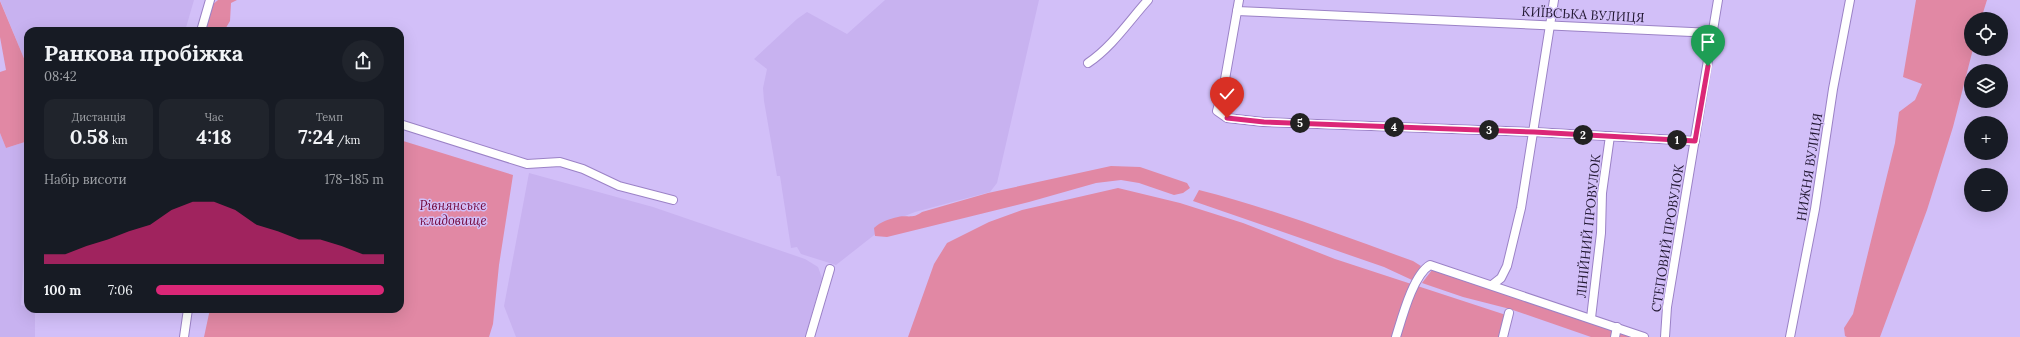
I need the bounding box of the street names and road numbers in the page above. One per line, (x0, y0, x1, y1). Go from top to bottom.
street label: КИЇВСЬКА ВУЛИЦЯ (1521, 3, 1645, 26)
street label: НИЖНЯ ВУЛИЦЯ (1793, 112, 1826, 222)
street label: ЛІНІЙНИЙ ПРОВУЛОК (1572, 153, 1605, 299)
street label: СТЕПОВИЙ ПРОВУЛОК (1647, 163, 1688, 313)

